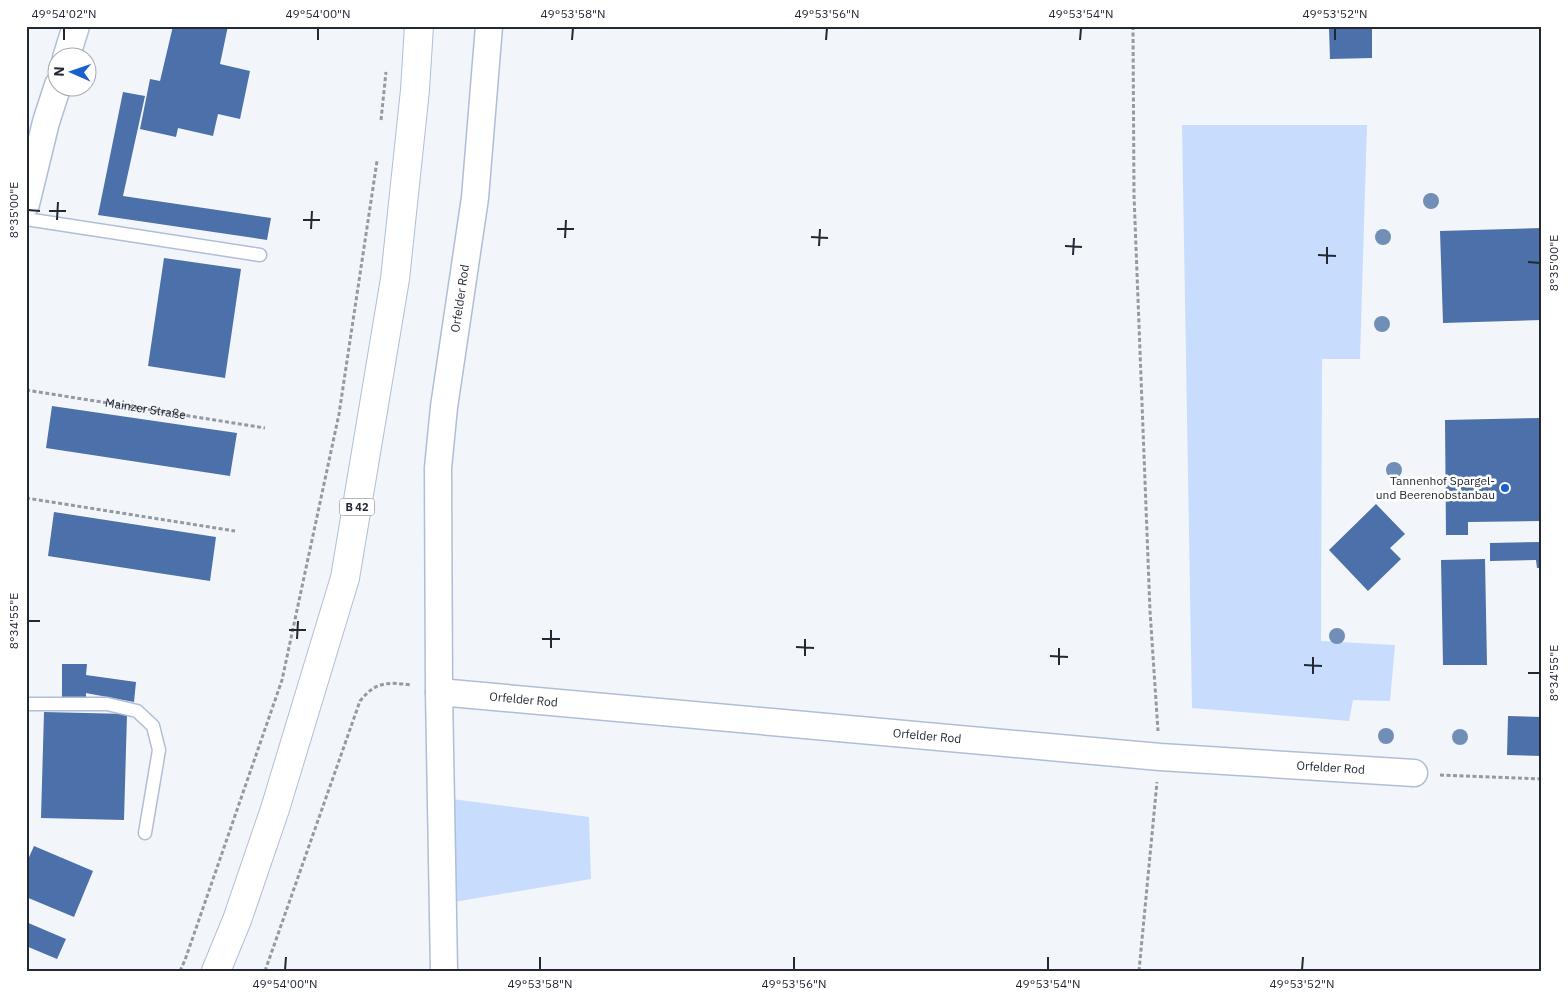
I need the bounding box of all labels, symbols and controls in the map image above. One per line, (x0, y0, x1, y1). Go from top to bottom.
text: 49°54'02"N (31, 6, 97, 21)
text: 49°54'00"N (285, 6, 351, 21)
text: 49°53'58"N (540, 6, 606, 21)
text: 49°53'56"N (794, 6, 860, 21)
text: 49°53'54"N (1048, 6, 1114, 21)
text: 49°53'52"N (1302, 6, 1368, 21)
north arrow (48, 48, 98, 98)
text: N (50, 66, 68, 77)
text: 8°35'00"E (6, 182, 21, 238)
text: 8°35'00"E (1546, 235, 1561, 291)
street label: Orfelder Rod (447, 263, 472, 334)
street label: Mainzer Straße (104, 395, 187, 422)
place label: Tannenhof Spargel- und Beerenobstanbau (1376, 473, 1495, 502)
marker: Tannenhof Spargel- und Beerenobstanbau (1499, 482, 1511, 494)
road number: B 42 (340, 498, 374, 516)
text: 8°34'55"E (6, 593, 21, 649)
text: 8°34'55"E (1546, 645, 1561, 701)
street label: Orfelder Rod (489, 689, 559, 710)
street label: Orfelder Rod (892, 725, 962, 746)
street label: Orfelder Rod (1296, 758, 1366, 777)
text: 49°54'00"N (252, 976, 318, 991)
text: 49°53'58"N (507, 976, 573, 991)
text: 49°53'56"N (761, 976, 827, 991)
text: 49°53'54"N (1015, 976, 1081, 991)
text: 49°53'52"N (1269, 976, 1335, 991)

